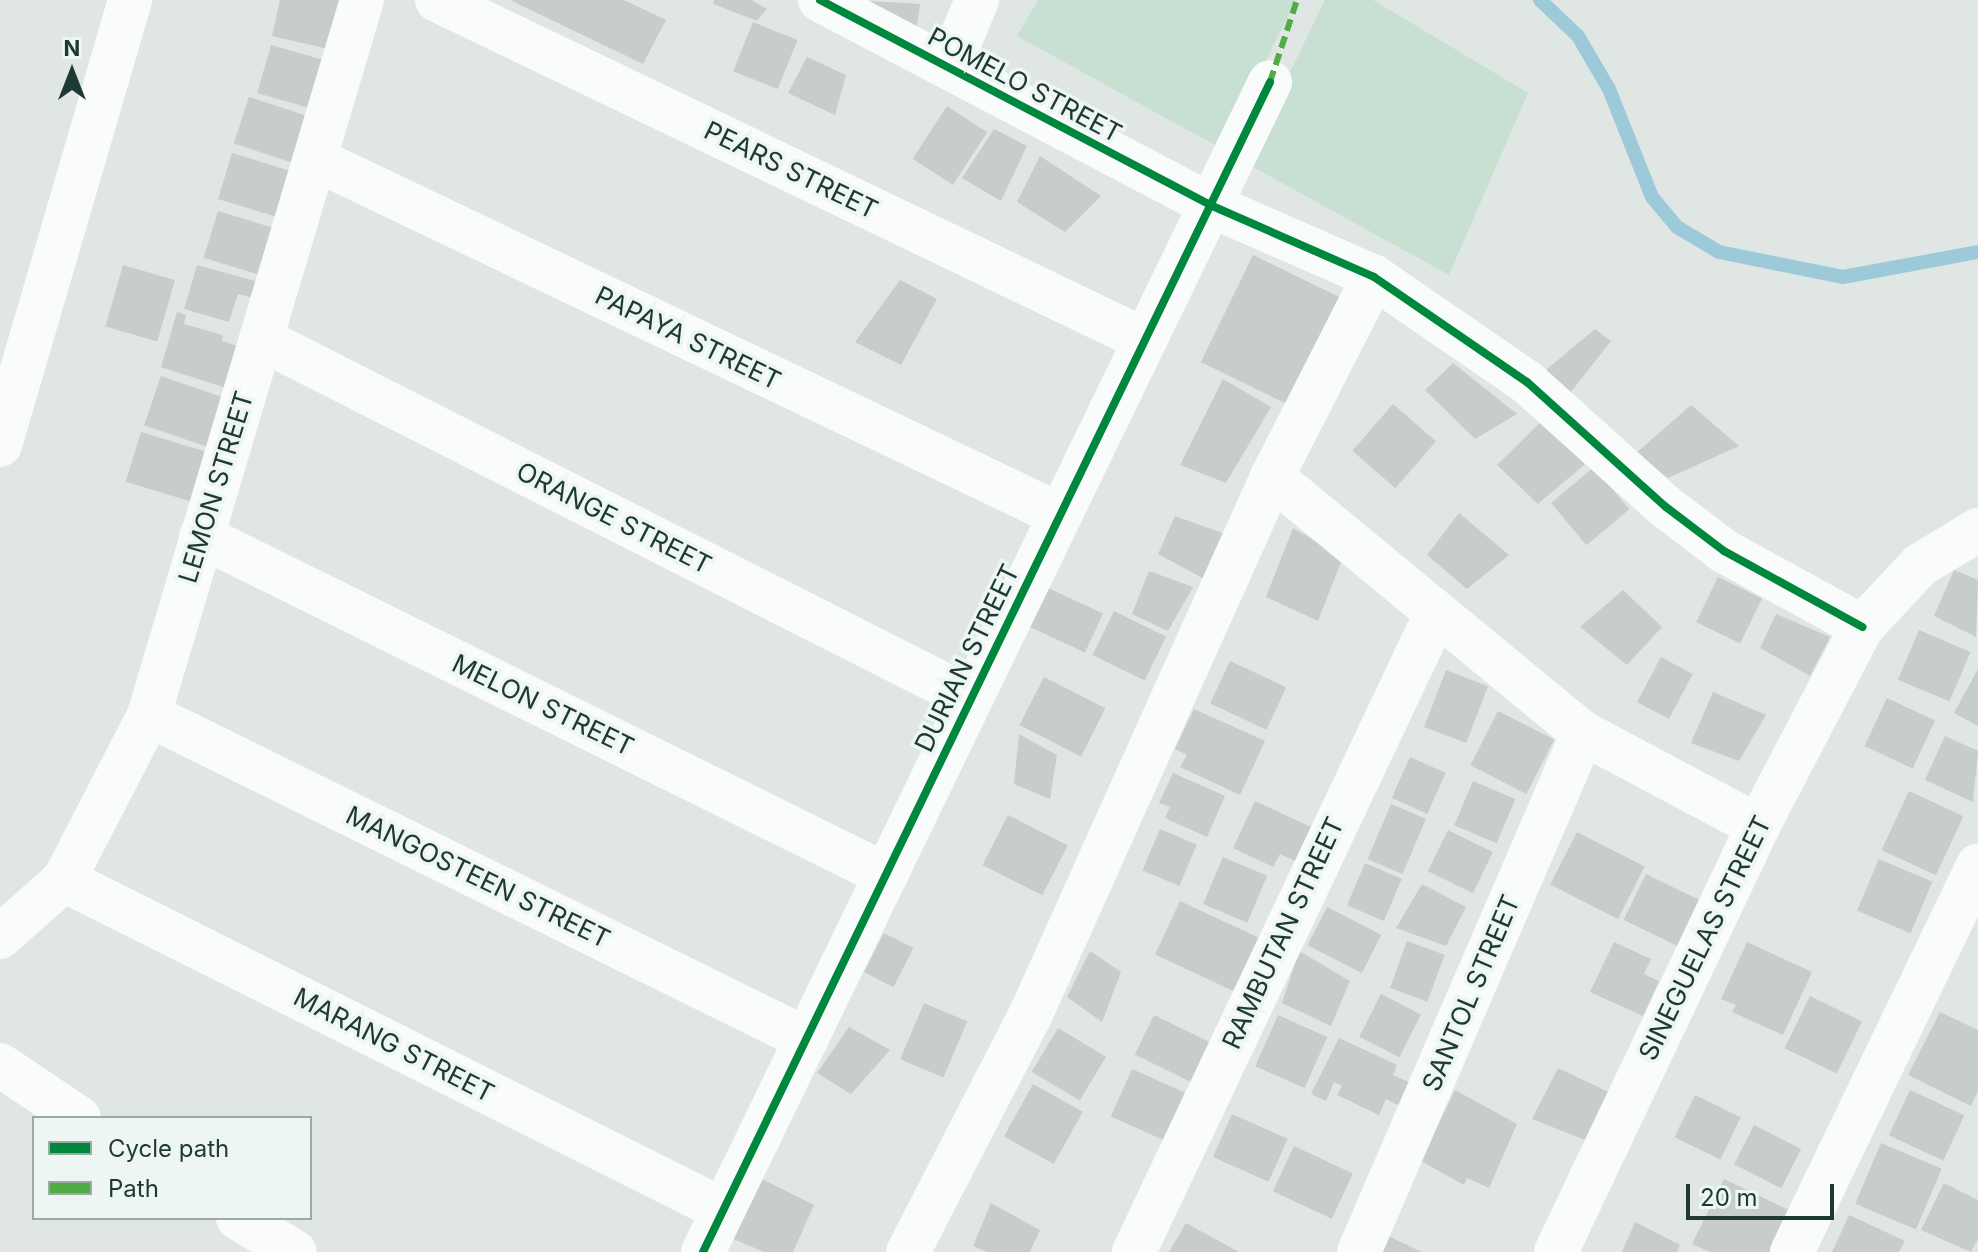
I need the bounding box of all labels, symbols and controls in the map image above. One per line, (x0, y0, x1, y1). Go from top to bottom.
street label: POMELO STREET (923, 21, 1127, 149)
north arrow (32, 32, 112, 112)
text: N (64, 35, 80, 61)
street label: PEARS STREET (699, 115, 883, 225)
street label: PAPAYA STREET (590, 280, 786, 396)
street label: LEMON STREET (172, 387, 260, 587)
street label: ORANGE STREET (511, 455, 717, 581)
street label: DURIAN STREET (908, 559, 1026, 757)
street label: MELON STREET (447, 648, 639, 762)
street label: MANGOSTEEN STREET (341, 799, 615, 955)
street label: SINEGUELAS STREET (1632, 811, 1778, 1065)
street label: RAMBUTAN STREET (1216, 812, 1350, 1054)
street label: SANTOL STREET (1416, 890, 1526, 1096)
street label: MARANG STREET (289, 981, 499, 1109)
legend (32, 1116, 312, 1220)
text: Cycle path (108, 1134, 229, 1163)
scale bar (1690, 1168, 1838, 1218)
text: Path (108, 1174, 159, 1203)
text: 20 m (1700, 1183, 1758, 1212)

